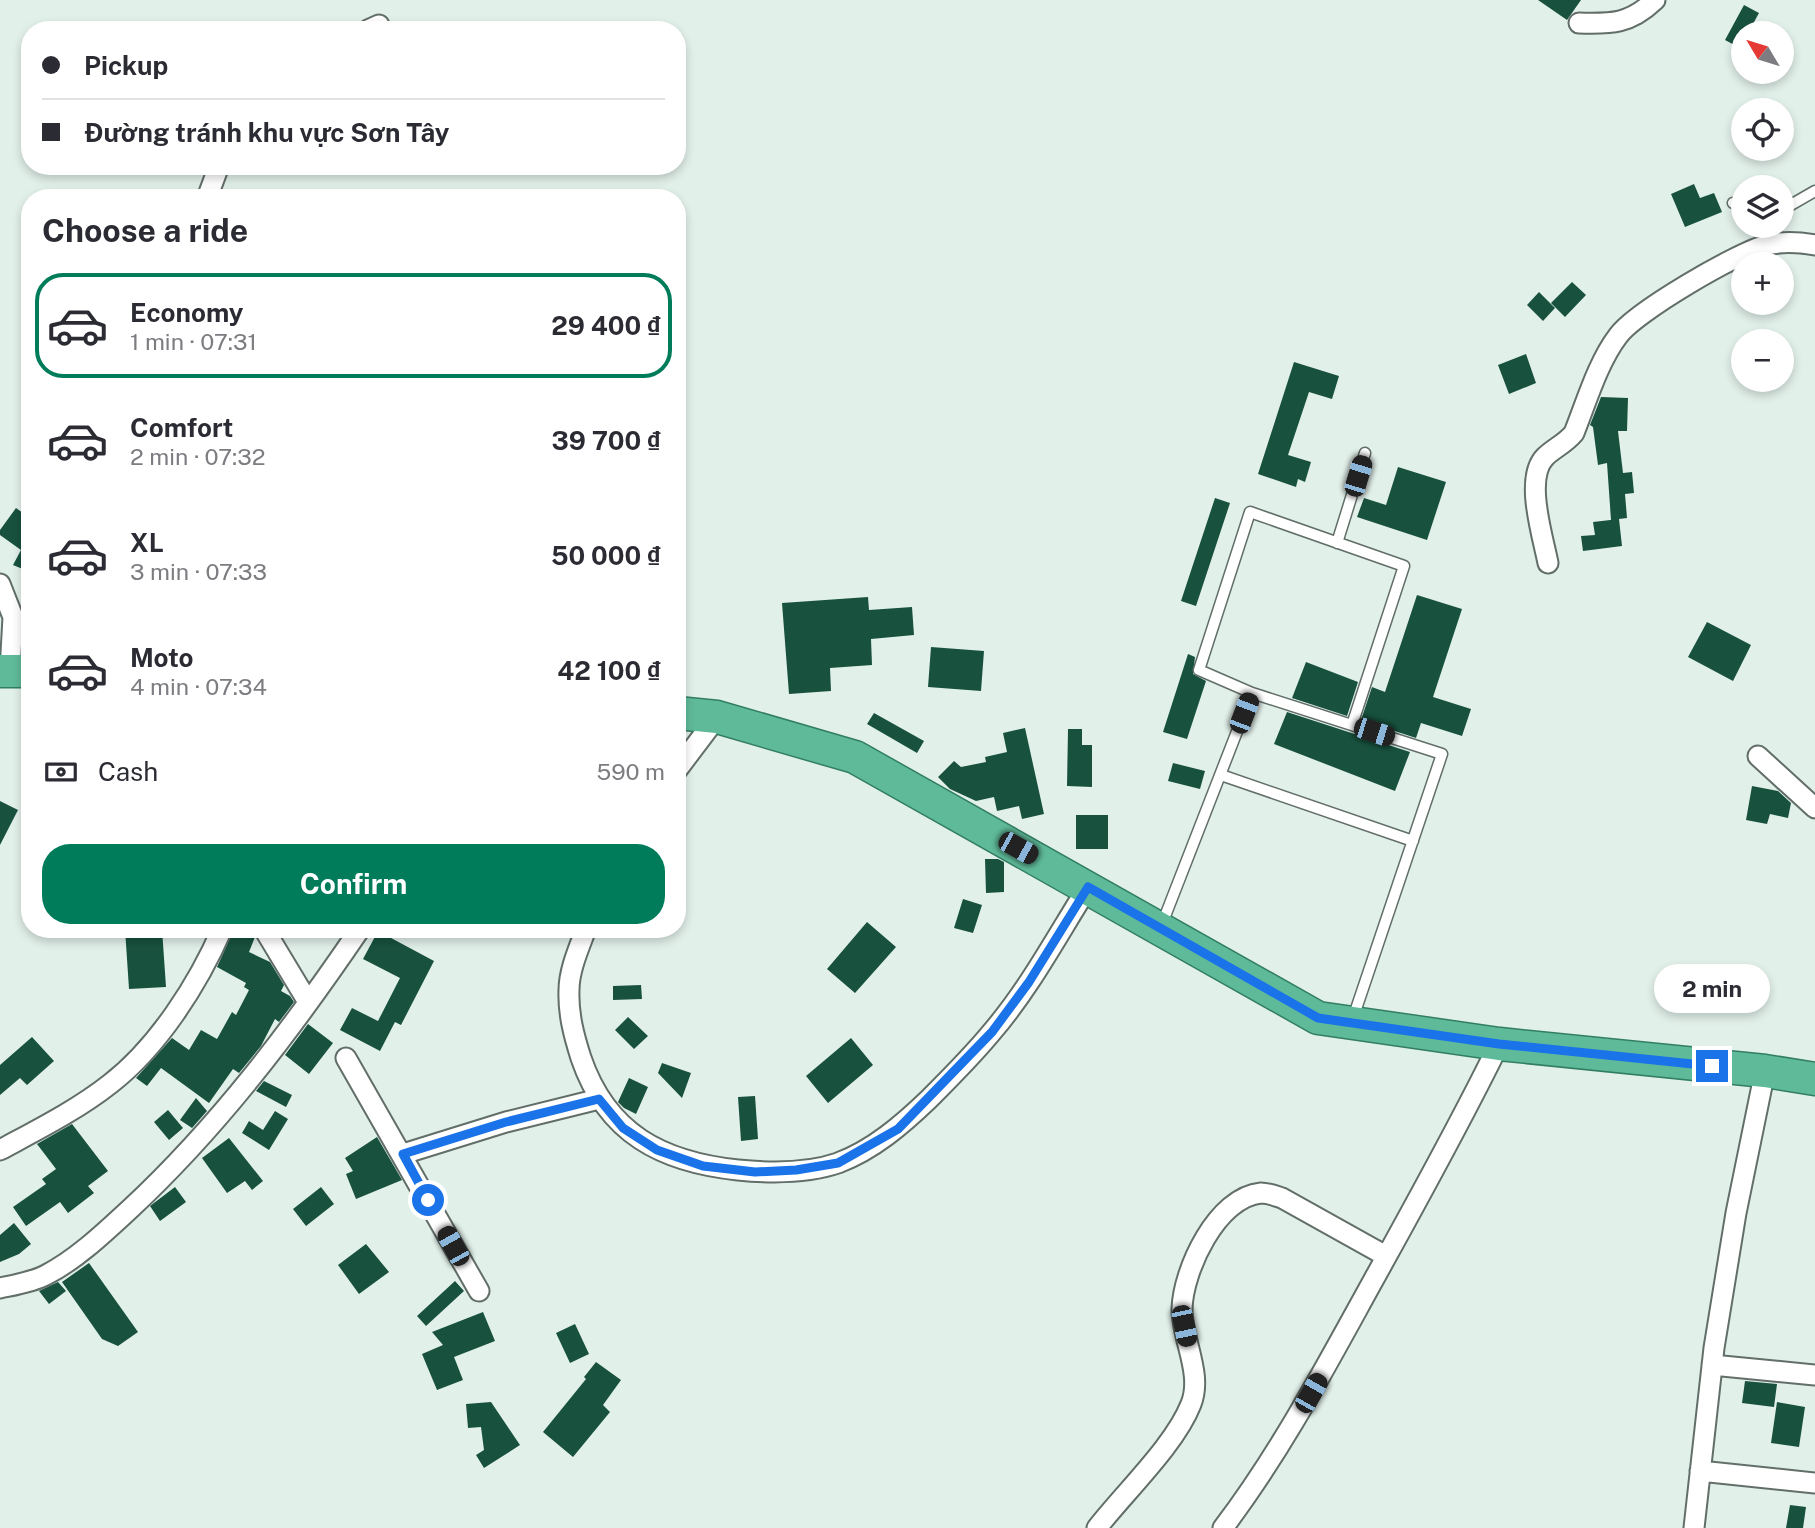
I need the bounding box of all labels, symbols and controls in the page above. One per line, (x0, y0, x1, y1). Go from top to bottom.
north arrow (1731, 21, 1794, 84)
map controls (1731, 21, 1794, 392)
text: Pickup (84, 50, 168, 81)
button: locate (1731, 98, 1794, 161)
text: Đường tránh khu vực Sơn Tây (84, 117, 450, 148)
button: layers (1731, 175, 1794, 238)
text: Choose a ride (42, 212, 248, 249)
button: + (1731, 252, 1794, 315)
icon: car (46, 294, 109, 357)
text: Economy (130, 297, 243, 328)
text: 29 400 ₫ (551, 310, 661, 341)
text: 1 min · 07:31 (130, 328, 257, 355)
button: − (1731, 329, 1794, 392)
icon: car (46, 409, 109, 472)
text: Comfort (130, 412, 233, 443)
text: 39 700 ₫ (552, 425, 661, 456)
text: 2 min · 07:32 (130, 443, 265, 470)
car (1342, 453, 1375, 499)
icon: car (46, 524, 109, 587)
text: XL (130, 527, 164, 558)
text: 50 000 ₫ (551, 540, 661, 571)
text: 3 min · 07:33 (130, 558, 267, 585)
icon: car (46, 639, 109, 702)
text: Moto (130, 642, 193, 673)
text: 42 100 ₫ (557, 655, 661, 686)
text: 4 min · 07:34 (130, 673, 267, 700)
car (1227, 690, 1262, 736)
car (1351, 716, 1398, 748)
icon: cash (42, 753, 80, 791)
text: Cash (98, 756, 158, 787)
text: 590 m (596, 758, 665, 785)
car (995, 829, 1042, 867)
button: Confirm (42, 844, 665, 924)
callout: 2 min (1654, 964, 1770, 1014)
text: 2 min (1682, 975, 1742, 1002)
route end (1696, 1050, 1728, 1082)
route start (412, 1184, 444, 1216)
car (434, 1223, 473, 1269)
car (1170, 1303, 1199, 1349)
car (1292, 1370, 1331, 1416)

